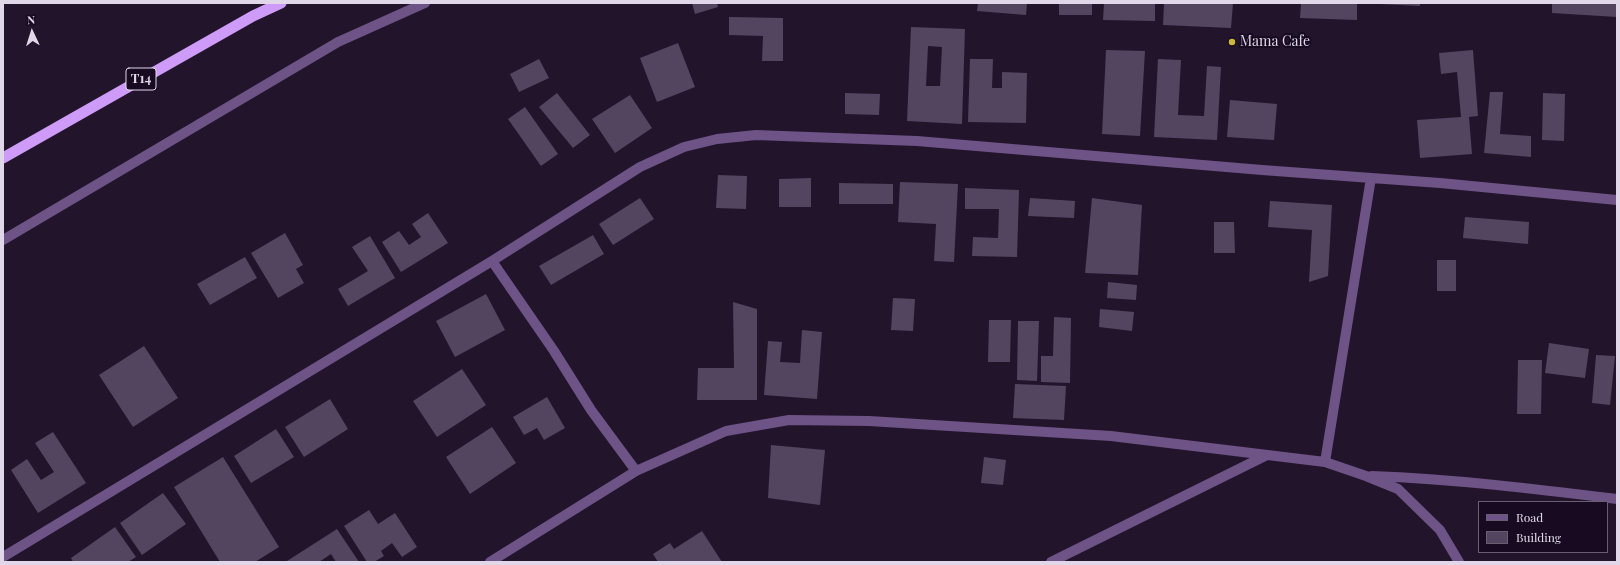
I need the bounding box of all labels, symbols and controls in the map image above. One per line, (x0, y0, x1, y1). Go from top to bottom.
north arrow (12, 12, 52, 52)
text: N (27, 12, 36, 27)
place label: Mama Cafe (1240, 34, 1310, 50)
marker: Mama Cafe (1227, 37, 1237, 47)
road number: T14 (126, 68, 156, 90)
legend (1478, 501, 1608, 553)
text: Road (1516, 509, 1543, 525)
text: Building (1516, 529, 1561, 545)

